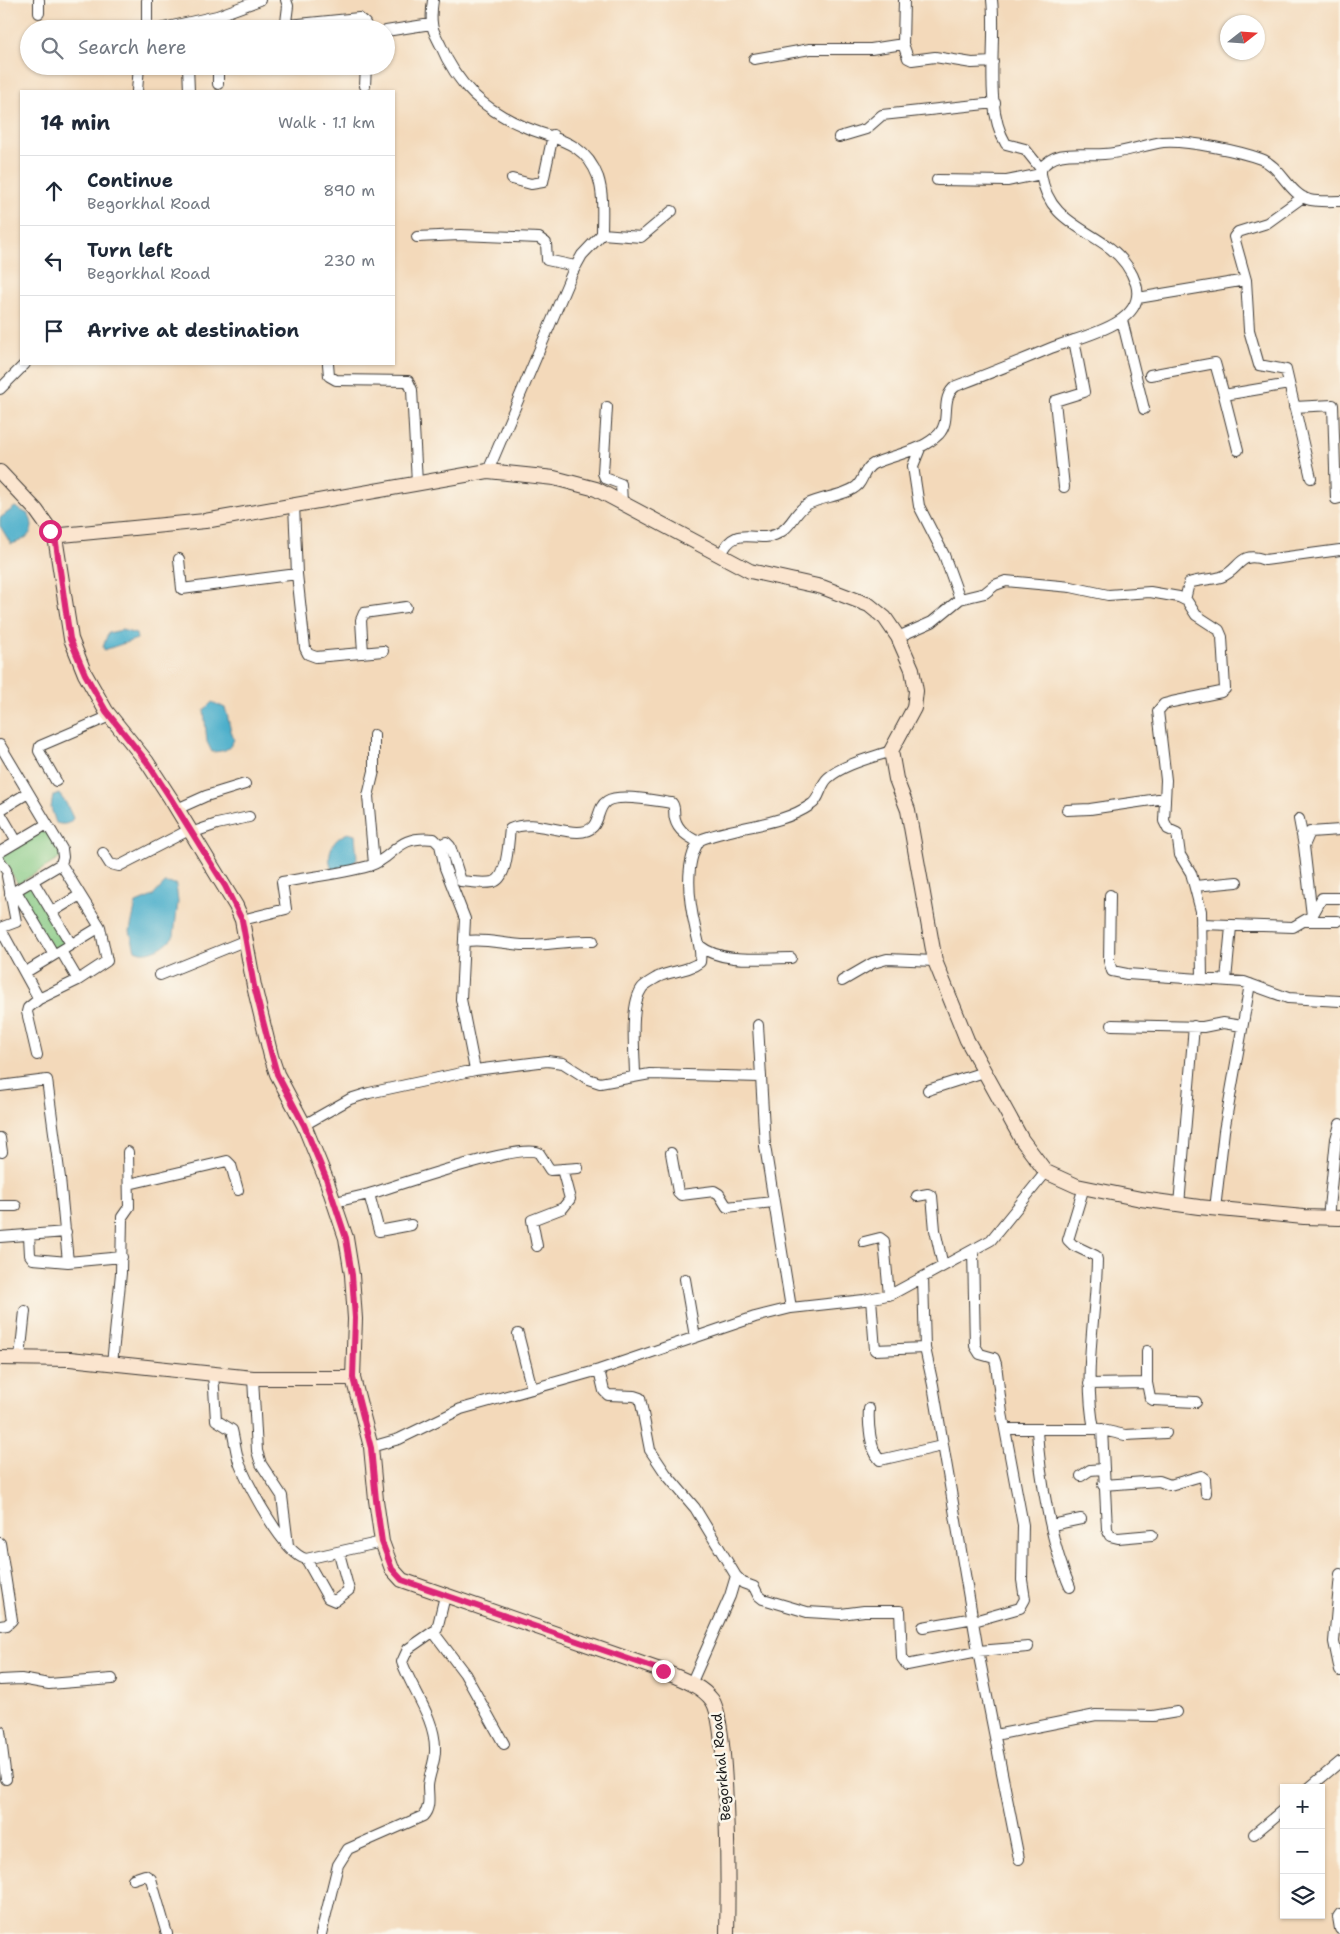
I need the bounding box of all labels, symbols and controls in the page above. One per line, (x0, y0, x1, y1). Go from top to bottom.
north arrow (1220, 15, 1265, 60)
search box (20, 20, 395, 75)
icon: search (38, 34, 66, 62)
text: Search here (78, 35, 187, 60)
text: 14 min (40, 109, 110, 137)
text: Walk · 1.1 km (278, 112, 375, 133)
text: Continue (87, 168, 173, 193)
icon: ahead (40, 177, 68, 205)
text: 890 m (323, 180, 375, 201)
text: Begorkhal Road (87, 193, 210, 214)
text: Turn left (87, 238, 173, 263)
icon: left (40, 247, 68, 275)
text: 230 m (323, 250, 375, 271)
text: Begorkhal Road (87, 263, 210, 284)
icon: arrive (40, 317, 68, 345)
text: Arrive at destination (87, 318, 299, 343)
route start (39, 520, 62, 543)
route end (652, 1660, 675, 1683)
street label: Begorkhal Road (707, 1712, 735, 1822)
map controls (1280, 1784, 1325, 1919)
button: + (1280, 1784, 1325, 1829)
button: − (1280, 1829, 1325, 1874)
button: layers (1280, 1874, 1325, 1919)

